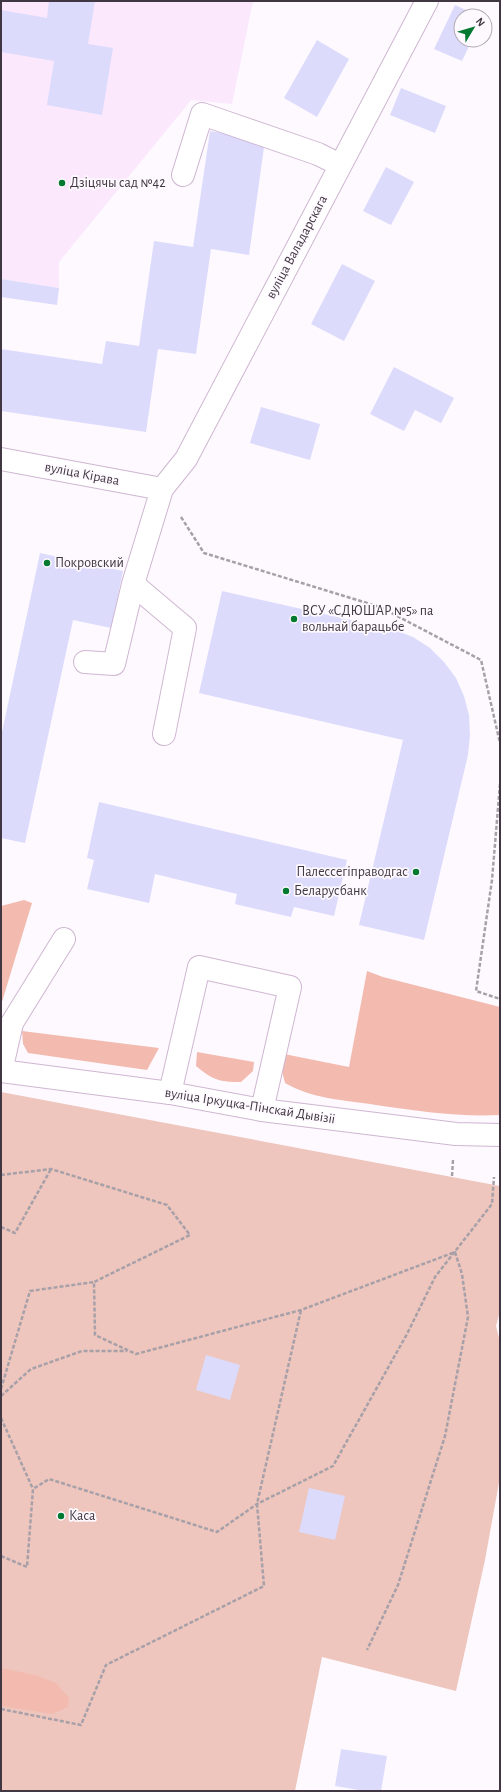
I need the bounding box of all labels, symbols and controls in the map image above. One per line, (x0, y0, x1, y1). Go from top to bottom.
north arrow (453, 8, 493, 48)
text: N (474, 16, 487, 29)
place label: Дзіцячы сад №42 (70, 176, 166, 190)
marker: Дзіцячы сад №42 (57, 178, 67, 188)
street label: вуліца Валадарскага (264, 192, 330, 301)
street label: вуліца Кірава (43, 460, 121, 488)
place label: Покровский (55, 556, 124, 570)
marker: Покровский (42, 558, 52, 568)
place label: ВСУ «СДЮШАР №5» па вольнай барацьбе (302, 604, 434, 634)
marker: ВСУ «СДЮШАР №5» па вольнай барацьбе (289, 614, 299, 624)
place label: Палессегіправодгас (296, 865, 408, 879)
marker: Палессегіправодгас (411, 867, 421, 877)
place label: Беларусбанк (294, 884, 367, 898)
marker: Беларусбанк (281, 886, 291, 896)
street label: вуліца Іркуцка-Пінскай Дывізіі (164, 1086, 336, 1126)
place label: Каса (69, 1509, 96, 1523)
marker: Каса (56, 1511, 66, 1521)

